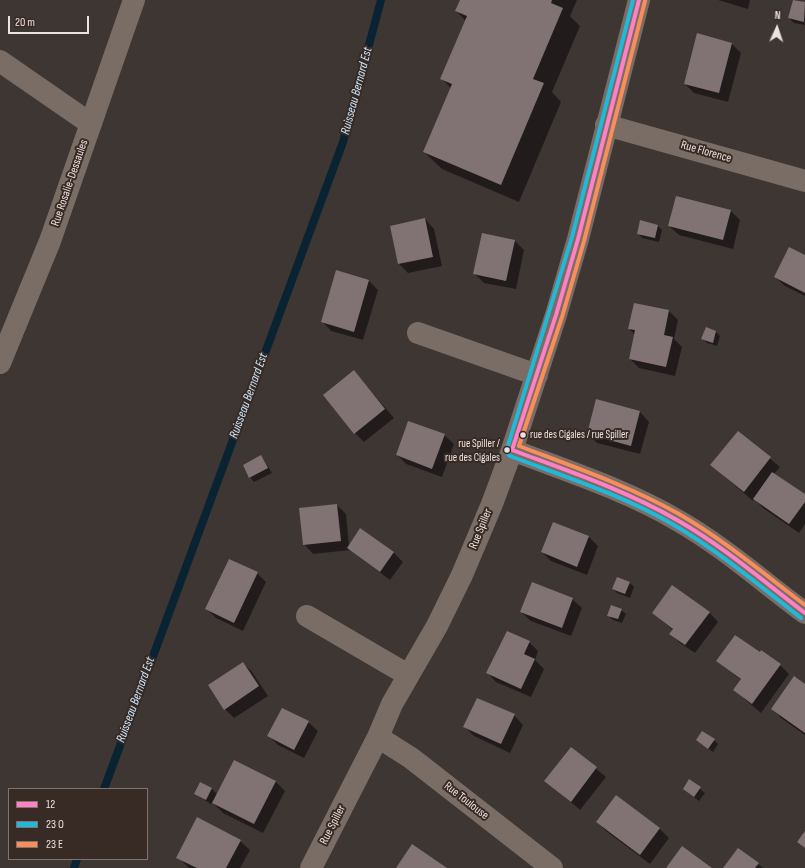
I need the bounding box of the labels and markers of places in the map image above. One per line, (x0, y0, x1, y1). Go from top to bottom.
place label: rue des Cigales / rue Spiller (530, 428, 629, 442)
marker: rue des Cigales / rue Spiller (518, 430, 528, 440)
place label: rue Spiller / rue des Cigales (445, 437, 500, 463)
marker: rue Spiller / rue des Cigales (502, 445, 512, 455)

